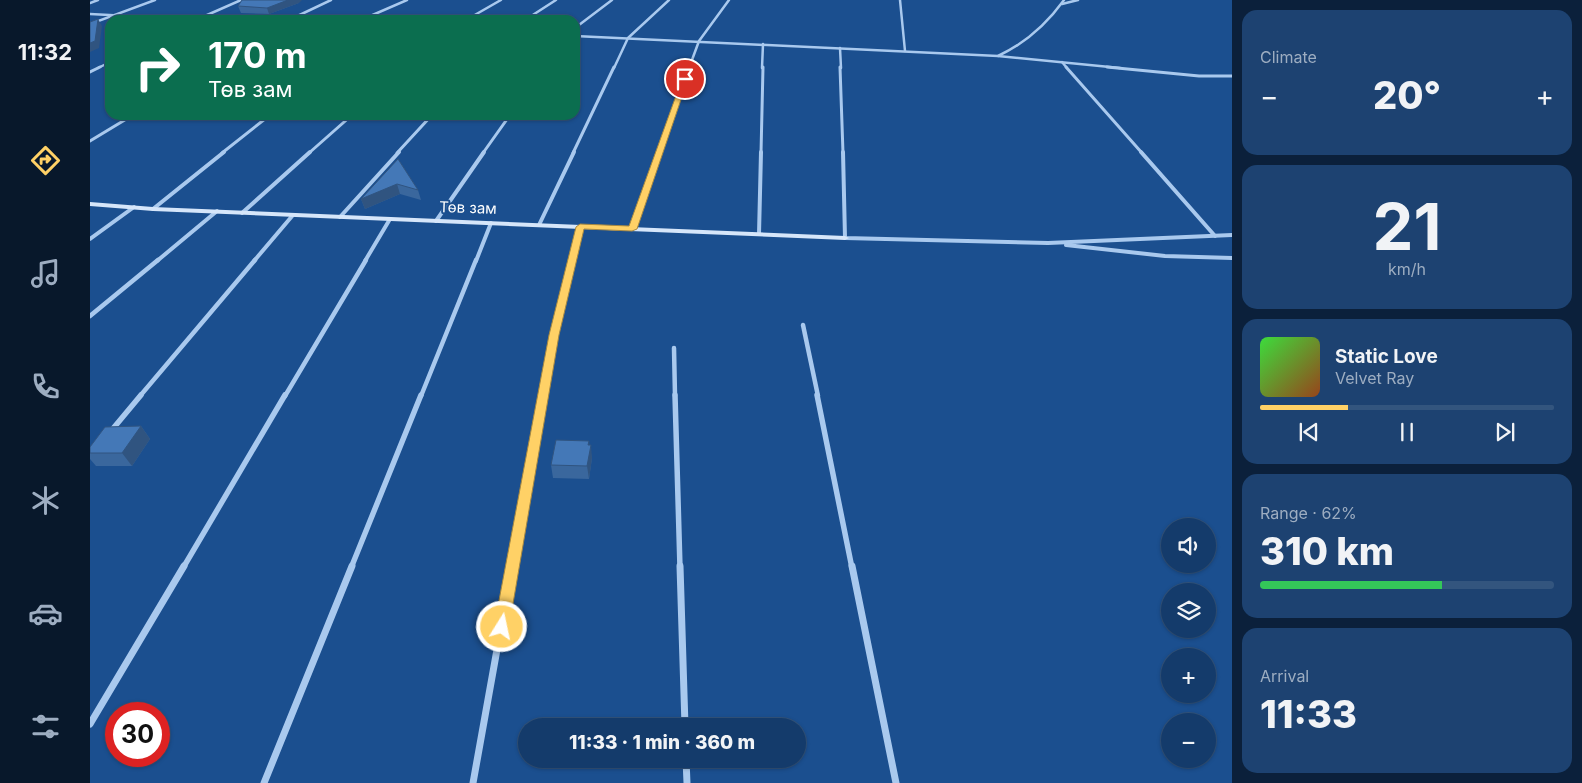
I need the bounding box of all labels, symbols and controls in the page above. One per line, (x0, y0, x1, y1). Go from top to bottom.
text: 170 m (208, 34, 307, 76)
icon: right (125, 35, 190, 100)
text: 11:32 (18, 39, 72, 65)
text: Climate (1260, 47, 1317, 67)
pin (664, 58, 706, 100)
icon: arrive (671, 65, 699, 93)
text: 20° (1373, 72, 1441, 118)
text: Төв зам (208, 76, 292, 102)
text: − (1260, 79, 1279, 113)
text: + (1535, 79, 1554, 113)
icon: directions (28, 143, 63, 178)
text: 21 (1373, 187, 1441, 266)
street label: Төв зам (439, 197, 497, 218)
icon: music (28, 256, 63, 291)
text: km/h (1388, 259, 1426, 279)
text: Static Love (1335, 345, 1438, 368)
text: Velvet Ray (1335, 368, 1414, 388)
icon: phone (28, 369, 63, 404)
icon: previous (1295, 418, 1323, 446)
icon: pause (1393, 418, 1421, 446)
icon: next (1491, 418, 1519, 446)
icon: climate (28, 483, 63, 518)
text: Range · 62% (1260, 503, 1357, 523)
map controls (1161, 518, 1216, 768)
button: sound (1161, 518, 1216, 573)
text: 310 km (1260, 528, 1394, 574)
button: layers (1161, 583, 1216, 638)
icon: car (28, 596, 63, 631)
position arrow (475, 600, 527, 652)
button: + (1161, 648, 1216, 703)
text: Arrival (1260, 666, 1309, 686)
text: 11:33 (1260, 691, 1357, 737)
speed limit sign: 30 (105, 702, 170, 767)
icon: filters (28, 709, 63, 744)
button: − (1161, 713, 1216, 768)
text: 11:33 · 1 min · 360 m (569, 731, 755, 754)

